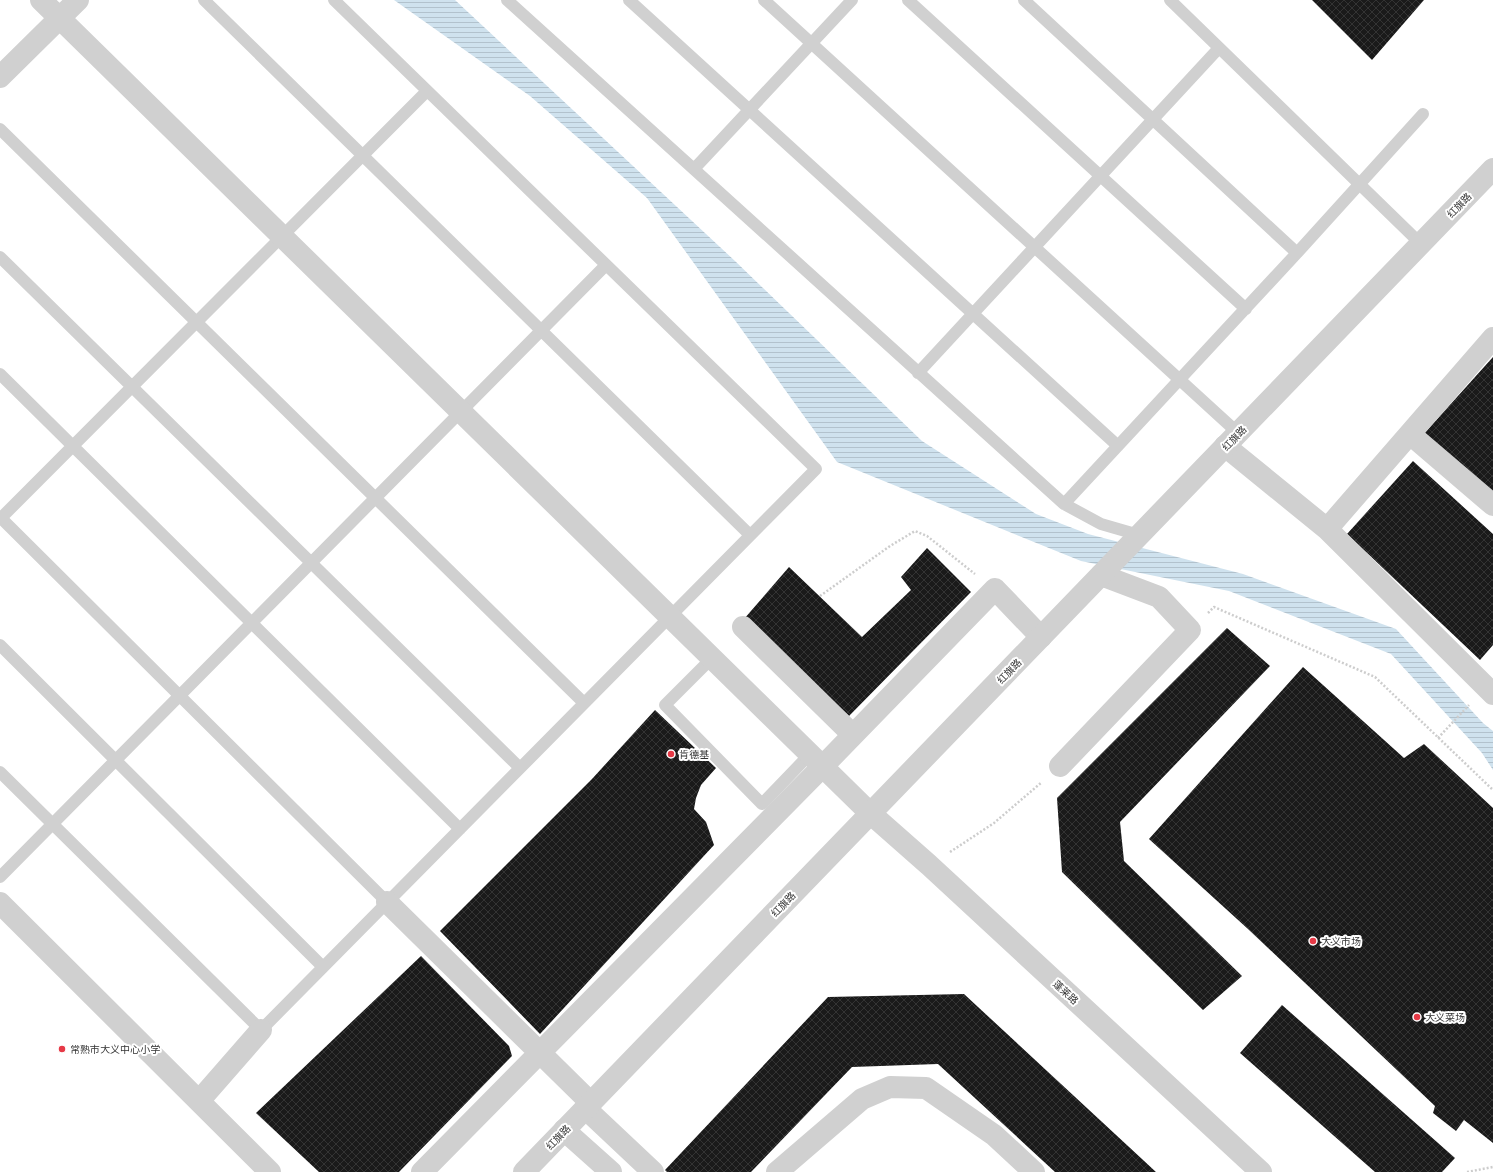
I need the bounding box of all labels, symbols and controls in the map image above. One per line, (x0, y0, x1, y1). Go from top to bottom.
street label: 红旗路 (1444, 190, 1475, 221)
street label: 红旗路 (1219, 423, 1250, 454)
street label: 红旗路 (994, 656, 1025, 687)
place label: 肯德基 (679, 748, 709, 762)
marker: 肯德基 (666, 749, 676, 759)
street label: 红旗路 (768, 889, 799, 920)
place label: 大义市场 (1321, 935, 1361, 949)
marker: 大义市场 (1308, 936, 1318, 946)
street label: 蓬莱路 (1050, 977, 1081, 1008)
place label: 大义菜场 (1425, 1011, 1465, 1025)
marker: 大义菜场 (1412, 1012, 1422, 1022)
place label: 常熟市大义中心小学 (70, 1043, 160, 1057)
marker: 常熟市大义中心小学 (57, 1044, 67, 1054)
street label: 红旗路 (543, 1122, 574, 1153)

